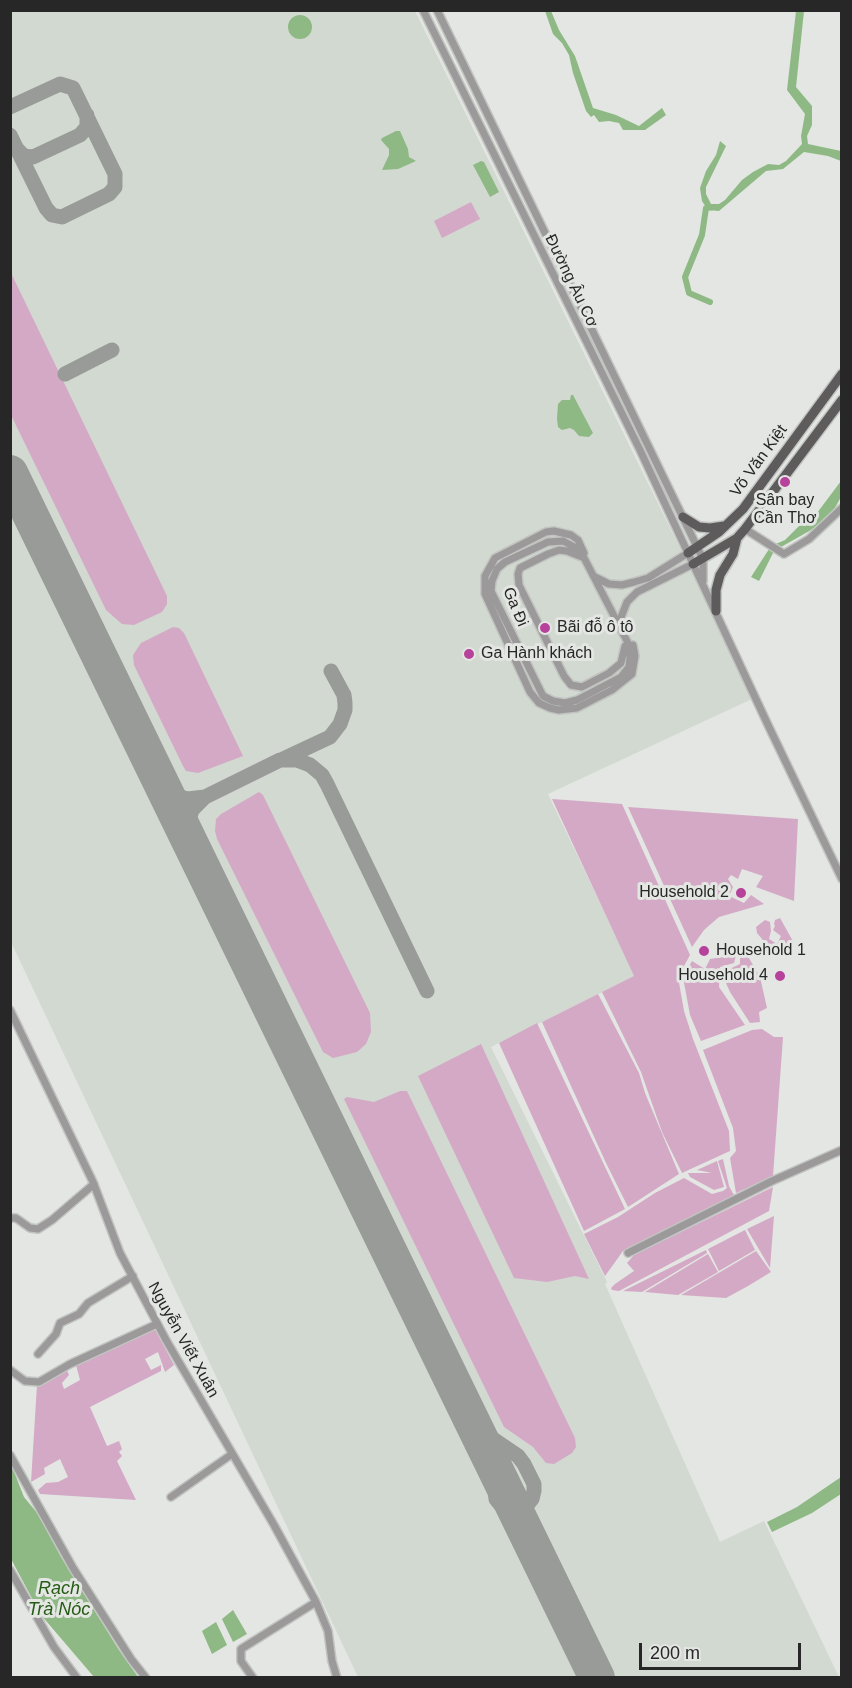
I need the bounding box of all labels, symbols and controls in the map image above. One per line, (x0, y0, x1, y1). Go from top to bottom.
street label: Đường Âu Cơ (540, 231, 602, 331)
street label: Võ Văn Kiệt (726, 421, 792, 501)
marker: Sân bay Cần Thơ (778, 475, 792, 489)
place label: Sân bay Cần Thơ (754, 491, 816, 529)
street label: Ga Đi (498, 584, 532, 630)
place label: Bãi đỗ ô tô (557, 618, 634, 638)
marker: Bãi đỗ ô tô (538, 621, 552, 635)
place label: Ga Hành khách (481, 644, 592, 664)
marker: Ga Hành khách (462, 647, 476, 661)
place label: Household 2 (639, 883, 729, 903)
marker: Household 2 (734, 886, 748, 900)
place label: Household 1 (716, 941, 806, 961)
marker: Household 1 (697, 944, 711, 958)
place label: Household 4 (678, 966, 768, 986)
marker: Household 4 (773, 969, 787, 983)
street label: Nguyễn Viết Xuân (143, 1279, 223, 1401)
water label: Rạch Trà Nóc (28, 1578, 90, 1620)
scale bar (642, 1631, 804, 1669)
text: 200 m (650, 1643, 700, 1663)

